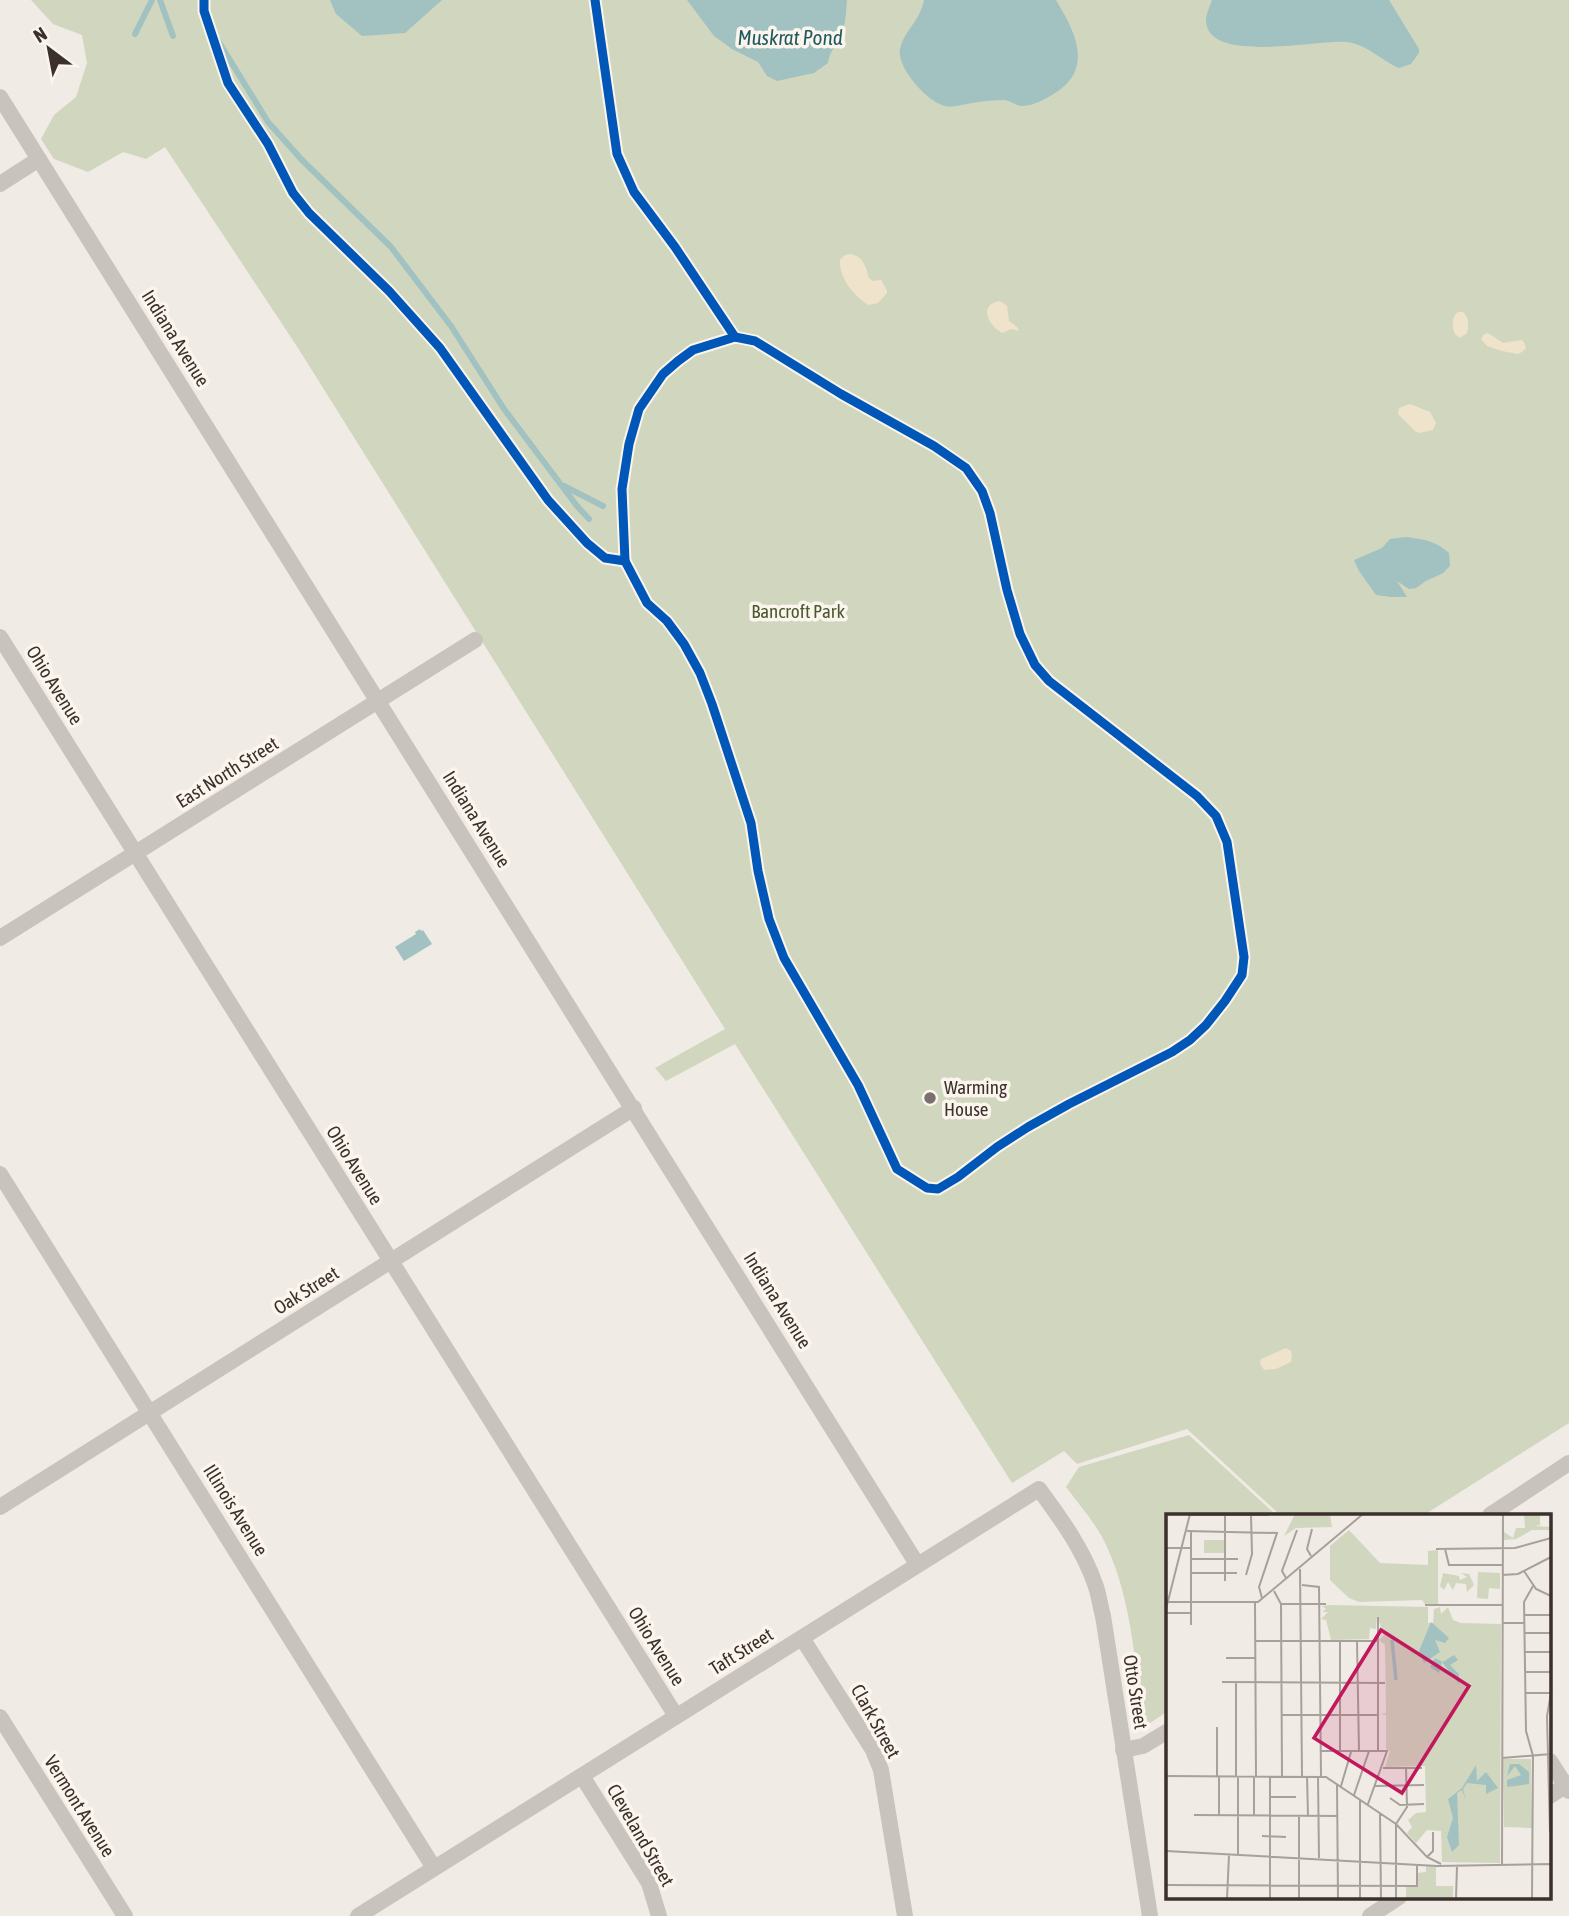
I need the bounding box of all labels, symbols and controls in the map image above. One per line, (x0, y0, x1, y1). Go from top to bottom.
north arrow (14, 14, 84, 84)
text: N (29, 22, 51, 47)
water label: Muskrat Pond (737, 25, 843, 49)
street label: Indiana Avenue (138, 286, 214, 390)
park label: Bancroft Park (751, 600, 845, 622)
street label: Ohio Avenue (22, 642, 88, 728)
street label: East North Street (172, 732, 282, 812)
street label: Indiana Avenue (439, 767, 515, 871)
place label: Warming House (944, 1076, 1008, 1120)
marker: Warming House (922, 1090, 938, 1106)
street label: Ohio Avenue (322, 1122, 388, 1208)
street label: Indiana Avenue (740, 1248, 816, 1352)
street label: Oak Street (269, 1261, 343, 1319)
street label: Illinois Avenue (199, 1460, 273, 1560)
inset map (1166, 1514, 1552, 1898)
street label: Ohio Avenue (624, 1603, 690, 1689)
street label: Taft Street (705, 1623, 777, 1679)
street label: Otto Street (1119, 1653, 1153, 1731)
street label: Clark Street (847, 1680, 905, 1762)
street label: Vermont Avenue (40, 1751, 120, 1861)
street label: Cleveland Street (603, 1780, 679, 1890)

